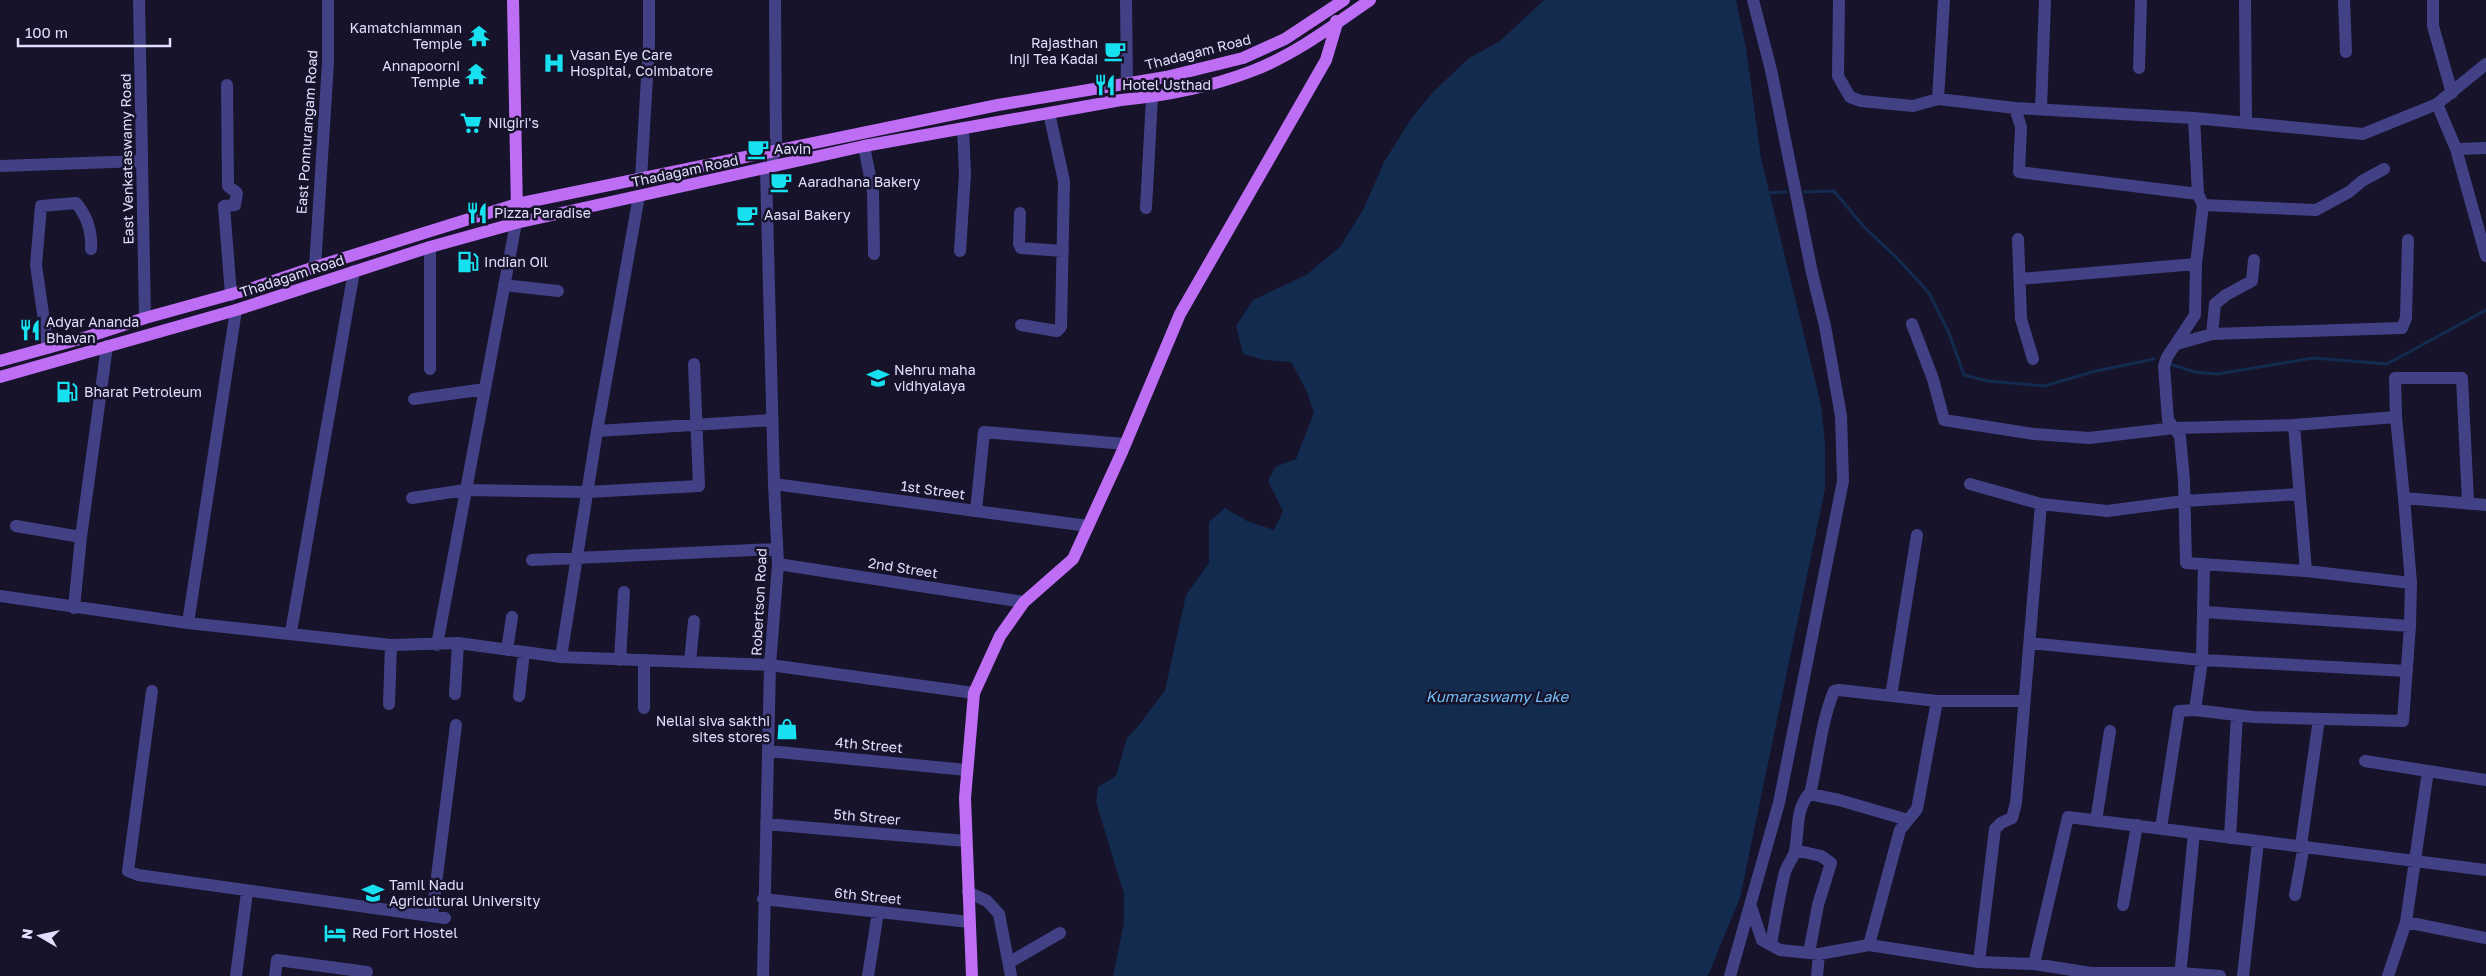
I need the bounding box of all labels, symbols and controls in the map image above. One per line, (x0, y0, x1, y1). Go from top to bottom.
scale bar (18, 15, 170, 47)
place label: Kamatchiamman Temple (350, 19, 462, 52)
text: 100 m (25, 23, 68, 41)
temple icon: Kamatchiamman Temple (466, 23, 492, 49)
street label: Thadagam Road (1143, 30, 1253, 73)
place label: Rajasthan Inji Tea Kadai (1009, 34, 1098, 67)
cafe icon: Rajasthan Inji Tea Kadai (1102, 38, 1128, 64)
place label: Vasan Eye Care Hospital, Coimbatore (570, 46, 713, 79)
street label: East Ponnurangam Road (292, 49, 321, 215)
hospital icon: Vasan Eye Care Hospital, Coimbatore (541, 50, 567, 76)
place label: Annapoorni Temple (382, 57, 460, 90)
temple icon: Annapoorni Temple (463, 61, 489, 87)
restaurant icon: Hotel Usthad (1092, 72, 1118, 98)
street label: East Venkataswamy Road (117, 73, 136, 245)
place label: Hotel Usthad (1122, 76, 1211, 93)
supermarket icon: Nilgiri's (458, 110, 484, 136)
place label: Nilgiri's (488, 114, 539, 131)
cafe icon: Aavin (745, 136, 771, 162)
place label: Aavin (774, 140, 811, 157)
street label: Thadagam Road (630, 151, 740, 190)
cafe icon: Aaradhana Bakery (768, 169, 794, 195)
place label: Aaradhana Bakery (798, 173, 921, 190)
restaurant icon: Pizza Paradise (464, 200, 490, 226)
cafe icon: Aasai Bakery (734, 202, 760, 228)
place label: Pizza Paradise (494, 204, 591, 221)
place label: Aasai Bakery (764, 206, 851, 223)
fuel station icon: Indian Oil (455, 249, 481, 275)
street label: Thadagam Road (238, 251, 346, 300)
place label: Indian Oil (484, 253, 548, 270)
place label: Adyar Ananda Bhavan (46, 313, 139, 346)
restaurant icon: Adyar Ananda Bhavan (17, 317, 43, 343)
place label: Nehru maha vidhyalaya (894, 361, 976, 394)
school or university icon: Nehru maha vidhyalaya (865, 365, 891, 391)
fuel station icon: Bharat Petroleum (54, 379, 80, 405)
place label: Bharat Petroleum (84, 383, 202, 400)
street label: 1st Street (900, 477, 966, 502)
street label: Robertson Road (747, 548, 770, 656)
street label: 2nd Street (867, 554, 939, 581)
water label: Kumaraswamy Lake (1426, 687, 1570, 706)
place label: Nellai siva sakthi sites stores (656, 712, 770, 745)
shop icon: Nellai siva sakthi sites stores (774, 716, 800, 742)
street label: 4th Street (835, 733, 904, 756)
street label: 5th Streer (833, 805, 902, 828)
place label: Tamil Nadu Agricultural University (389, 876, 540, 909)
school or university icon: Tamil Nadu Agricultural University (360, 880, 386, 906)
street label: 6th Street (834, 884, 903, 907)
north arrow (15, 911, 65, 961)
hotel icon: Red Fort Hostel (322, 920, 348, 946)
place label: Red Fort Hostel (352, 924, 458, 941)
text: N (17, 927, 36, 940)

